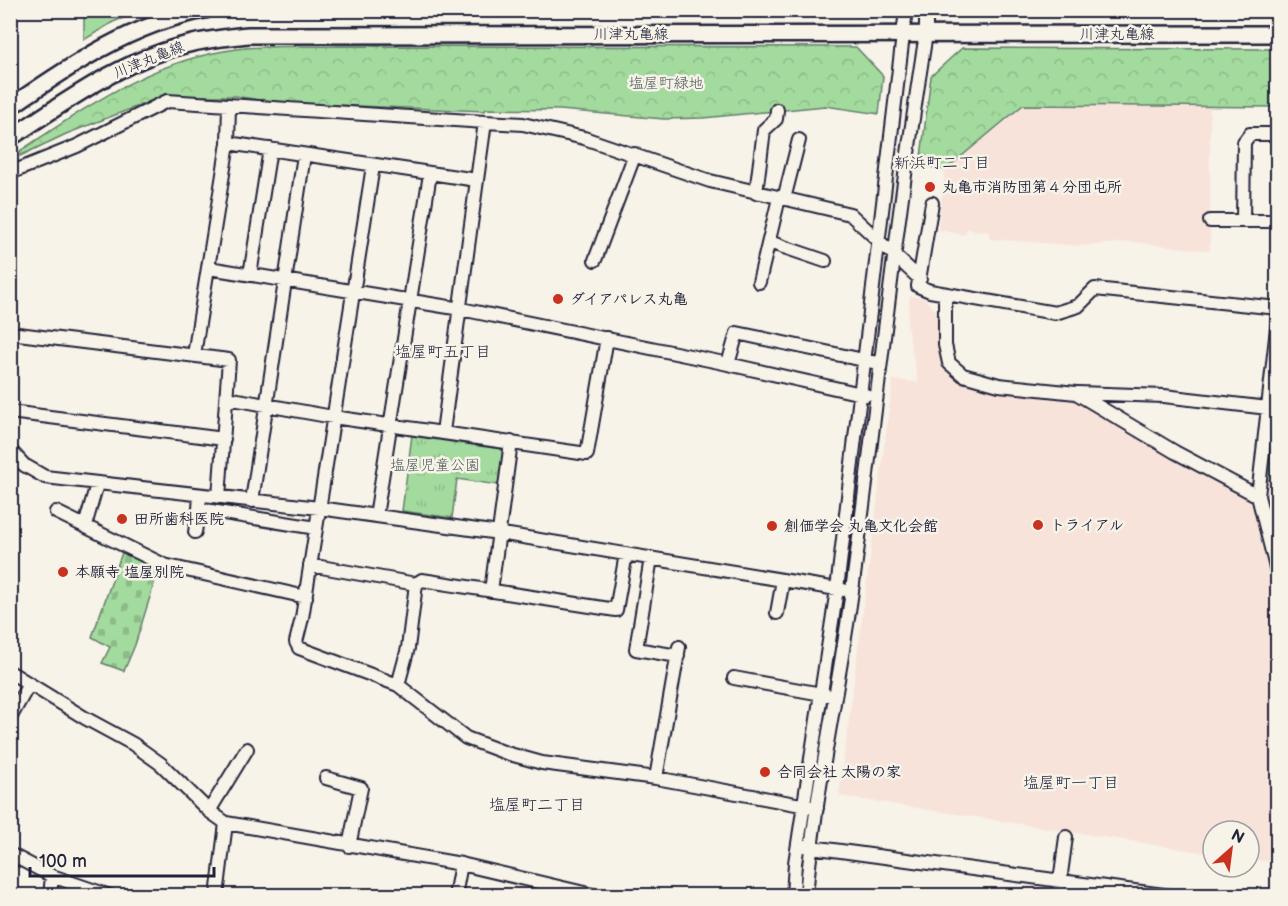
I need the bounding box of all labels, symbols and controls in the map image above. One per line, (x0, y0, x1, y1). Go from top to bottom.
street label: 川津丸亀線 (593, 25, 669, 44)
street label: 川津丸亀線 (1079, 25, 1155, 44)
street label: 川津丸亀線 (111, 37, 187, 83)
park label: 塩屋町緑地 (628, 74, 704, 93)
district label: 新浜町二丁目 (894, 154, 990, 173)
place label: 丸亀市消防団第４分団屯所 (942, 178, 1122, 197)
marker: 丸亀市消防団第４分団屯所 (923, 180, 937, 194)
place label: ダイアパレス丸亀 (570, 290, 688, 309)
marker: ダイアパレス丸亀 (551, 292, 565, 306)
district label: 塩屋町五丁目 (395, 343, 491, 362)
park label: 塩屋児童公園 (390, 456, 480, 475)
place label: 田所歯科医院 (134, 510, 224, 529)
marker: 田所歯科医院 (115, 512, 129, 526)
place label: トライアル (1050, 516, 1124, 535)
place label: 創価学会 丸亀文化会館 (784, 517, 938, 536)
marker: トライアル (1031, 518, 1045, 532)
marker: 創価学会 丸亀文化会館 (765, 519, 779, 533)
place label: 本願寺 塩屋別院 (75, 563, 184, 582)
marker: 本願寺 塩屋別院 (56, 565, 70, 579)
place label: 合同会社 太陽の家 (777, 763, 901, 782)
marker: 合同会社 太陽の家 (758, 765, 772, 779)
district label: 塩屋町一丁目 (1023, 774, 1119, 793)
district label: 塩屋町二丁目 (489, 796, 585, 815)
north arrow (1201, 819, 1261, 879)
text: N (1228, 826, 1247, 848)
scale bar (30, 840, 214, 878)
text: 100 m (39, 851, 87, 872)

